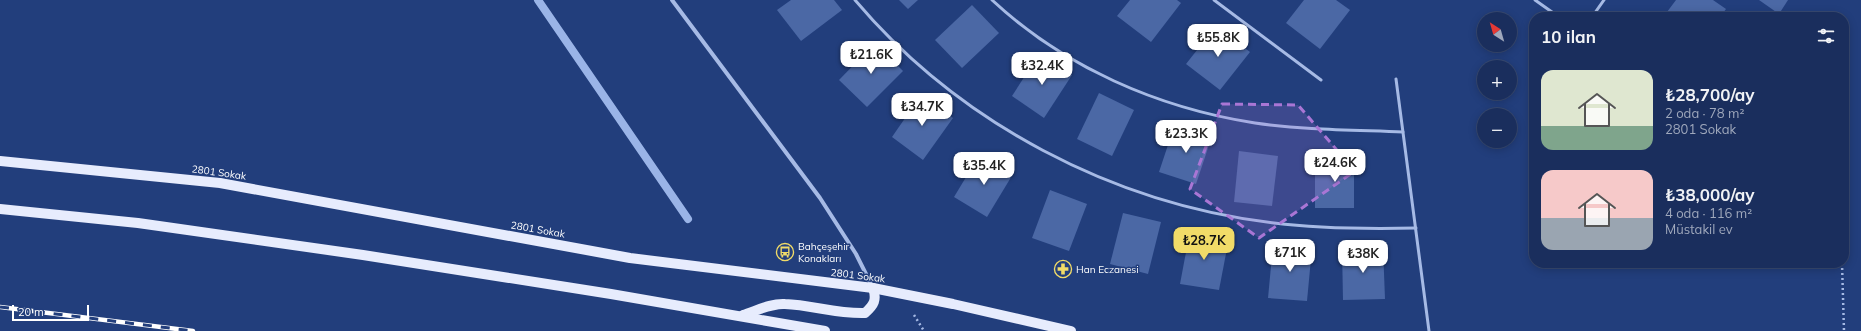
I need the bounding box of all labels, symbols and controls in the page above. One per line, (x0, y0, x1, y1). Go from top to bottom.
north arrow (1477, 12, 1517, 52)
map controls (1477, 12, 1517, 148)
pin: ₺55.8K (1185, 24, 1251, 58)
icon: filters (1815, 25, 1837, 47)
text: 10 ilan (1541, 26, 1596, 47)
text: ₺55.8K (1196, 29, 1240, 45)
pin: ₺21.6K (838, 41, 904, 75)
text: ₺21.6K (849, 46, 893, 62)
pin: ₺32.4K (1009, 52, 1075, 86)
text: ₺32.4K (1020, 57, 1064, 73)
button: + (1477, 60, 1517, 100)
text: ₺28,700/ay (1665, 84, 1754, 105)
icon: home (1573, 86, 1621, 134)
pin: ₺34.7K (889, 93, 955, 127)
text: ₺34.7K (900, 98, 944, 114)
text: 2 oda · 78 m² (1665, 105, 1744, 121)
button: − (1477, 108, 1517, 148)
pin: ₺23.3K (1153, 120, 1219, 154)
text: 2801 Sokak (1665, 121, 1736, 137)
text: ₺23.3K (1164, 125, 1208, 141)
pin: ₺24.6K (1302, 149, 1368, 183)
pin: ₺35.4K (951, 152, 1017, 186)
text: ₺24.6K (1313, 154, 1357, 170)
text: ₺35.4K (962, 157, 1006, 173)
street label: 2801 Sokak (191, 162, 248, 183)
text: ₺38,000/ay (1665, 184, 1754, 205)
icon: home (1573, 186, 1621, 234)
text: 4 oda · 116 m² (1665, 205, 1752, 221)
street label: 2801 Sokak (510, 218, 567, 241)
text: Müstakil ev (1665, 221, 1733, 237)
pin: ₺28.7K (1171, 227, 1237, 261)
text: ₺28.7K (1182, 232, 1226, 248)
pin: ₺71K (1266, 239, 1314, 273)
place label: Bahçeşehir Konakları (798, 240, 850, 265)
pin: ₺38K (1339, 240, 1387, 274)
bus stop icon: Bahçeşehir Konakları (775, 242, 795, 262)
text: ₺71K (1274, 244, 1306, 260)
text: ₺38K (1347, 245, 1379, 261)
pharmacy icon: Han Eczanesi (1053, 259, 1073, 279)
place label: Han Eczanesi (1076, 263, 1139, 276)
street label: 2801 Sokak (830, 266, 887, 285)
scale bar (12, 303, 89, 322)
text: 20 m (18, 305, 44, 319)

